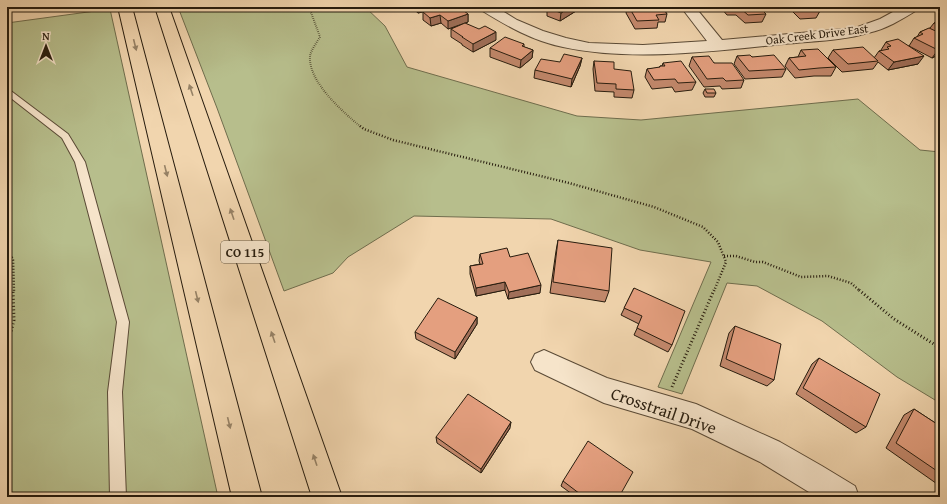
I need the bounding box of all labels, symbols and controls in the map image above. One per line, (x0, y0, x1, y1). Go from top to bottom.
street label: Oak Creek Drive East (765, 19, 870, 49)
north arrow (26, 26, 66, 66)
text: N (42, 28, 50, 44)
one-way arrow (132, 39, 138, 51)
one-way arrow (187, 84, 193, 96)
one-way arrow (163, 165, 169, 177)
one-way arrow (229, 207, 235, 219)
road number: CO 115 (221, 241, 269, 263)
one-way arrow (195, 291, 201, 303)
one-way arrow (270, 330, 276, 342)
street label: Crosstrail Drive (608, 380, 720, 440)
one-way arrow (226, 417, 232, 429)
one-way arrow (312, 454, 318, 466)

